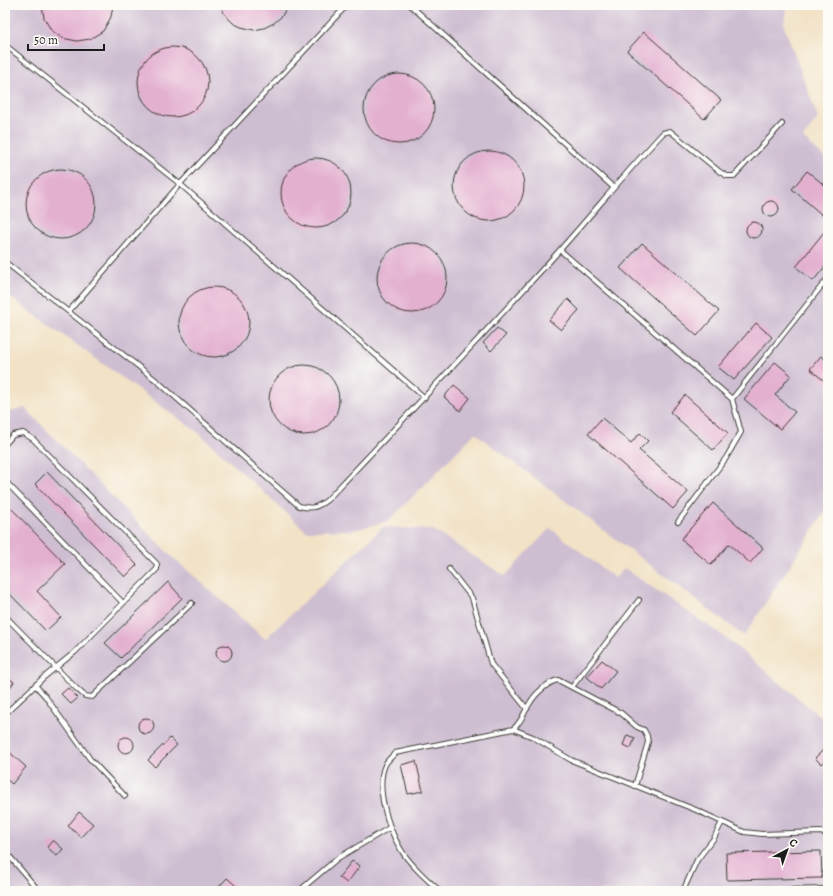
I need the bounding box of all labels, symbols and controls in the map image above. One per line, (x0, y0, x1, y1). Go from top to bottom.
scale bar (28, 26, 104, 52)
text: 50 m (34, 32, 58, 48)
north arrow (767, 830, 807, 870)
text: С (786, 835, 801, 851)

